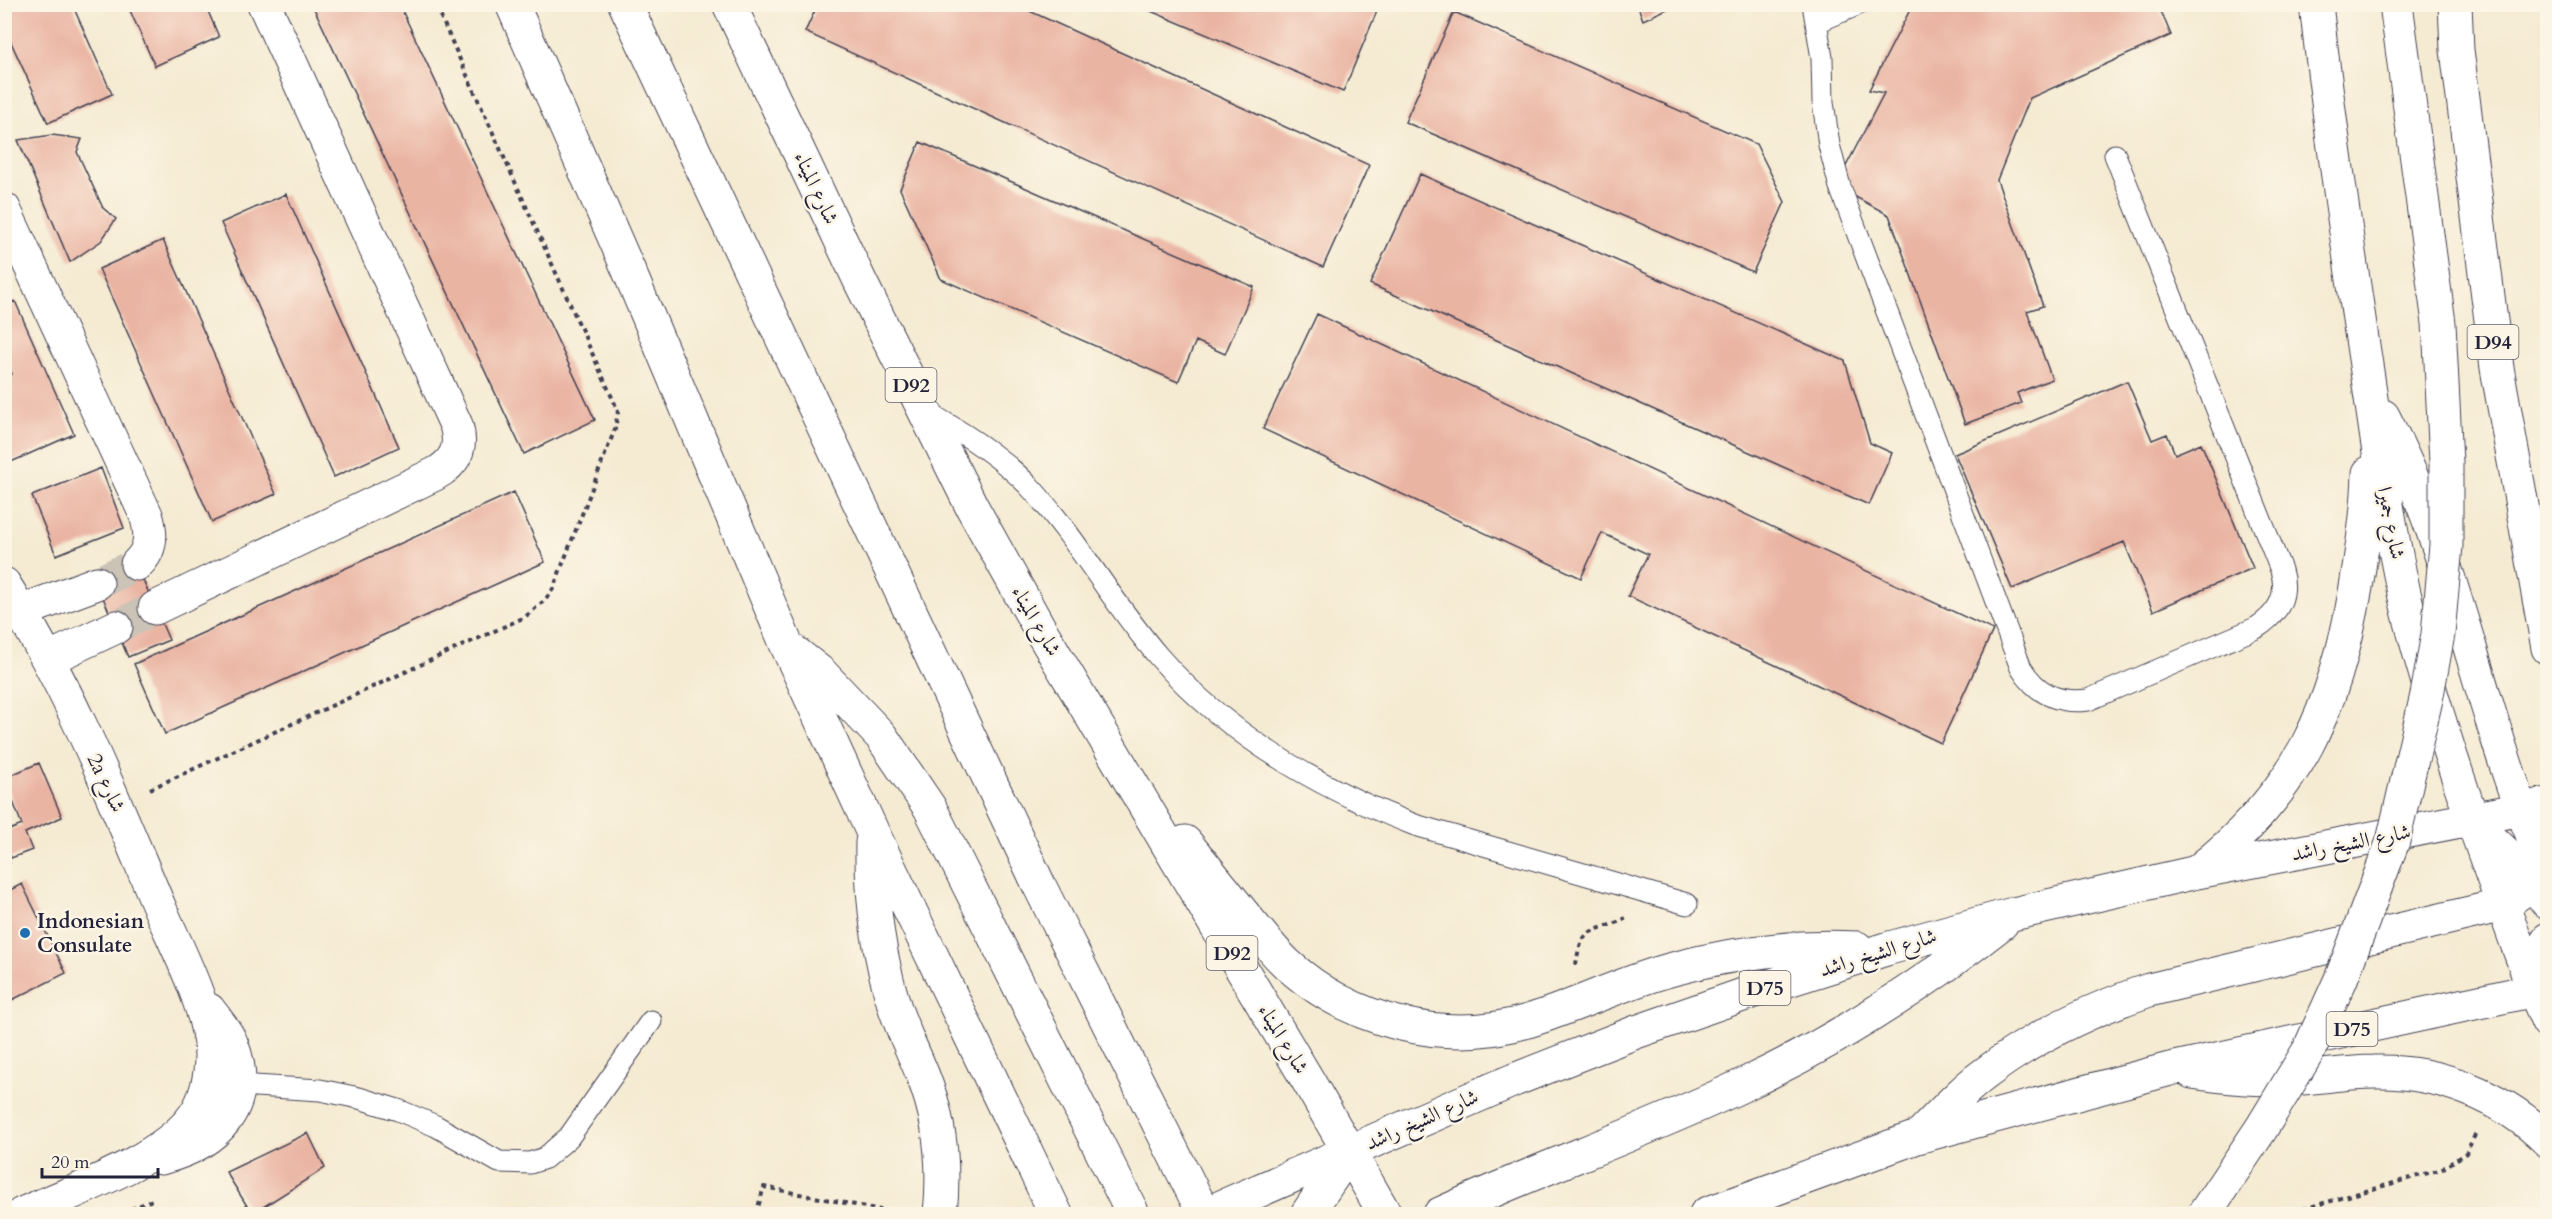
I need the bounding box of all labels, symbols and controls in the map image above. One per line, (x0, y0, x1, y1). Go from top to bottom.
street label: شارع الميناء (784, 147, 845, 230)
road number: D94 (2468, 325, 2518, 359)
road number: D92 (886, 368, 936, 402)
street label: شارع جميرا (2367, 484, 2412, 562)
street label: شارع الميناء (1002, 580, 1068, 663)
street label: 2a شارع (77, 749, 132, 818)
street label: شارع الشيخ راشد (2289, 817, 2414, 873)
place label: Indonesian Consulate (37, 907, 145, 960)
street label: شارع الشيخ راشد (1816, 921, 1941, 988)
marker: Indonesian Consulate (18, 926, 32, 940)
road number: D92 (1206, 936, 1258, 970)
road number: D75 (1740, 971, 1790, 1005)
street label: شارع الميناء (1248, 998, 1315, 1081)
road number: D75 (2326, 1012, 2378, 1046)
street label: شارع الشيخ راشد (1361, 1082, 1485, 1162)
scale bar (42, 1141, 158, 1179)
text: 20 m (51, 1150, 90, 1175)

